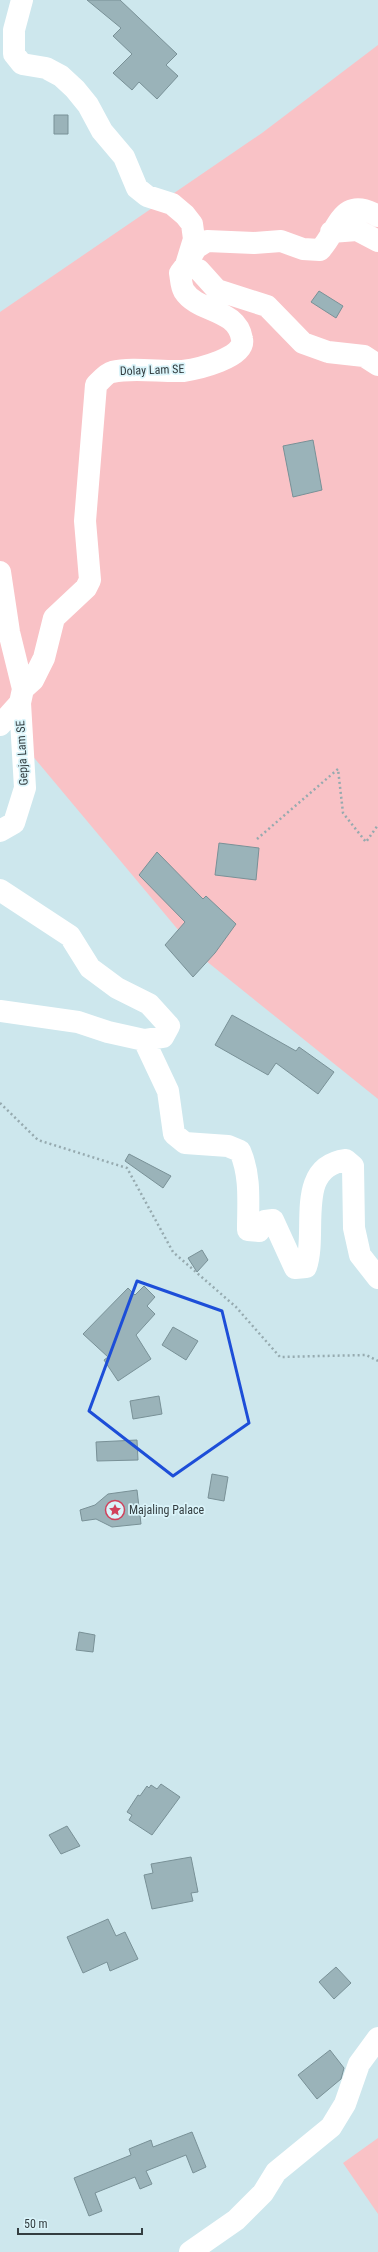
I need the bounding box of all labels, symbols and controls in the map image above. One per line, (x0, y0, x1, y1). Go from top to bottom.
street label: Dolay Lam SE (120, 362, 184, 378)
street label: Gepja Lam SE (13, 720, 31, 786)
place icon: Majaling Palace (104, 1499, 126, 1521)
place label: Majaling Palace (129, 1503, 205, 1517)
scale bar (18, 2210, 142, 2236)
text: 50 m (24, 2217, 48, 2231)

